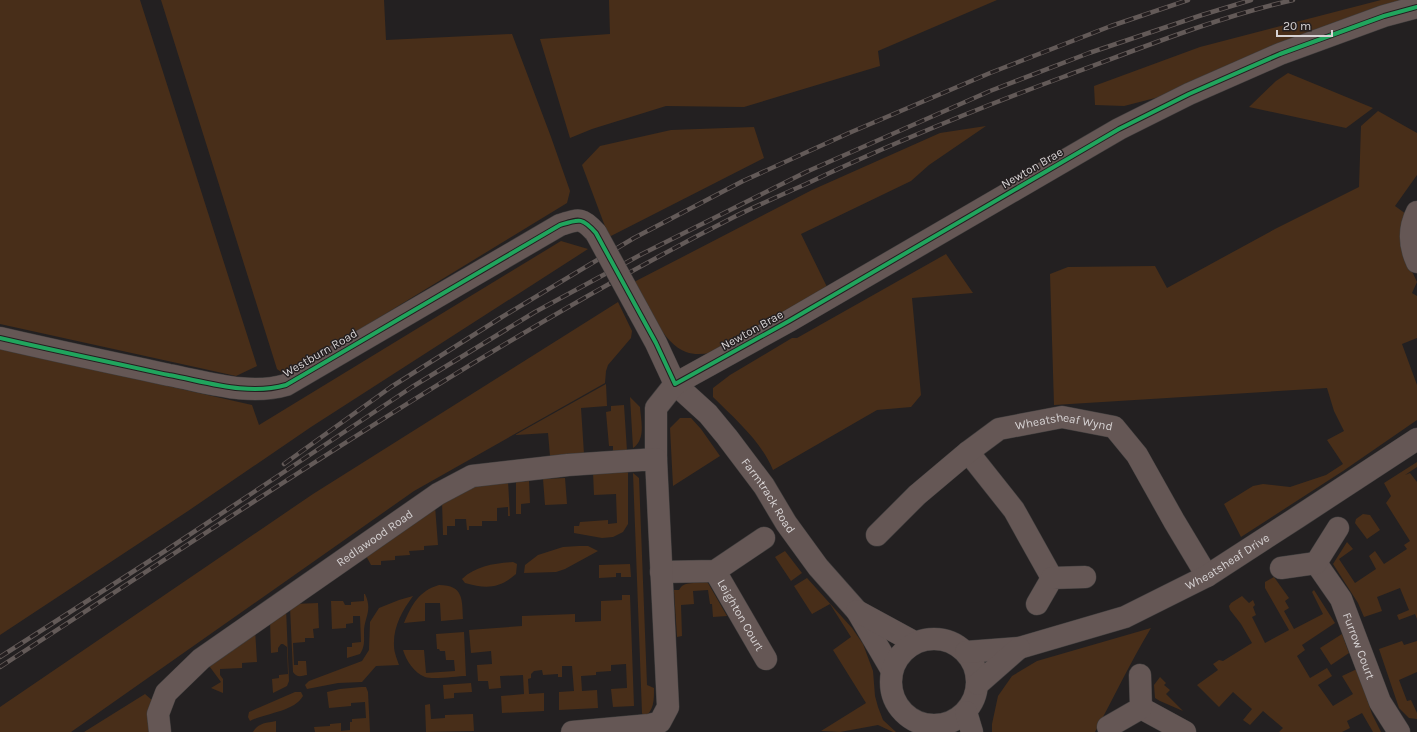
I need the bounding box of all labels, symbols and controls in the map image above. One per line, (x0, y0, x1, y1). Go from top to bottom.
scale bar (1277, 12, 1332, 38)
text: 20 m (1283, 19, 1311, 33)
street label: Newton Brae (999, 145, 1065, 191)
street label: Newton Brae (719, 307, 785, 353)
street label: Westburn Road (280, 326, 360, 380)
street label: Wheatsheaf Wynd (1014, 410, 1114, 434)
street label: Farmtrack Road (738, 455, 798, 536)
street label: Redlawood Road (334, 507, 416, 570)
street label: Wheatsheaf Drive (1183, 530, 1272, 593)
street label: Leighton Court (714, 577, 767, 654)
street label: Furrow Court (1340, 611, 1378, 682)

